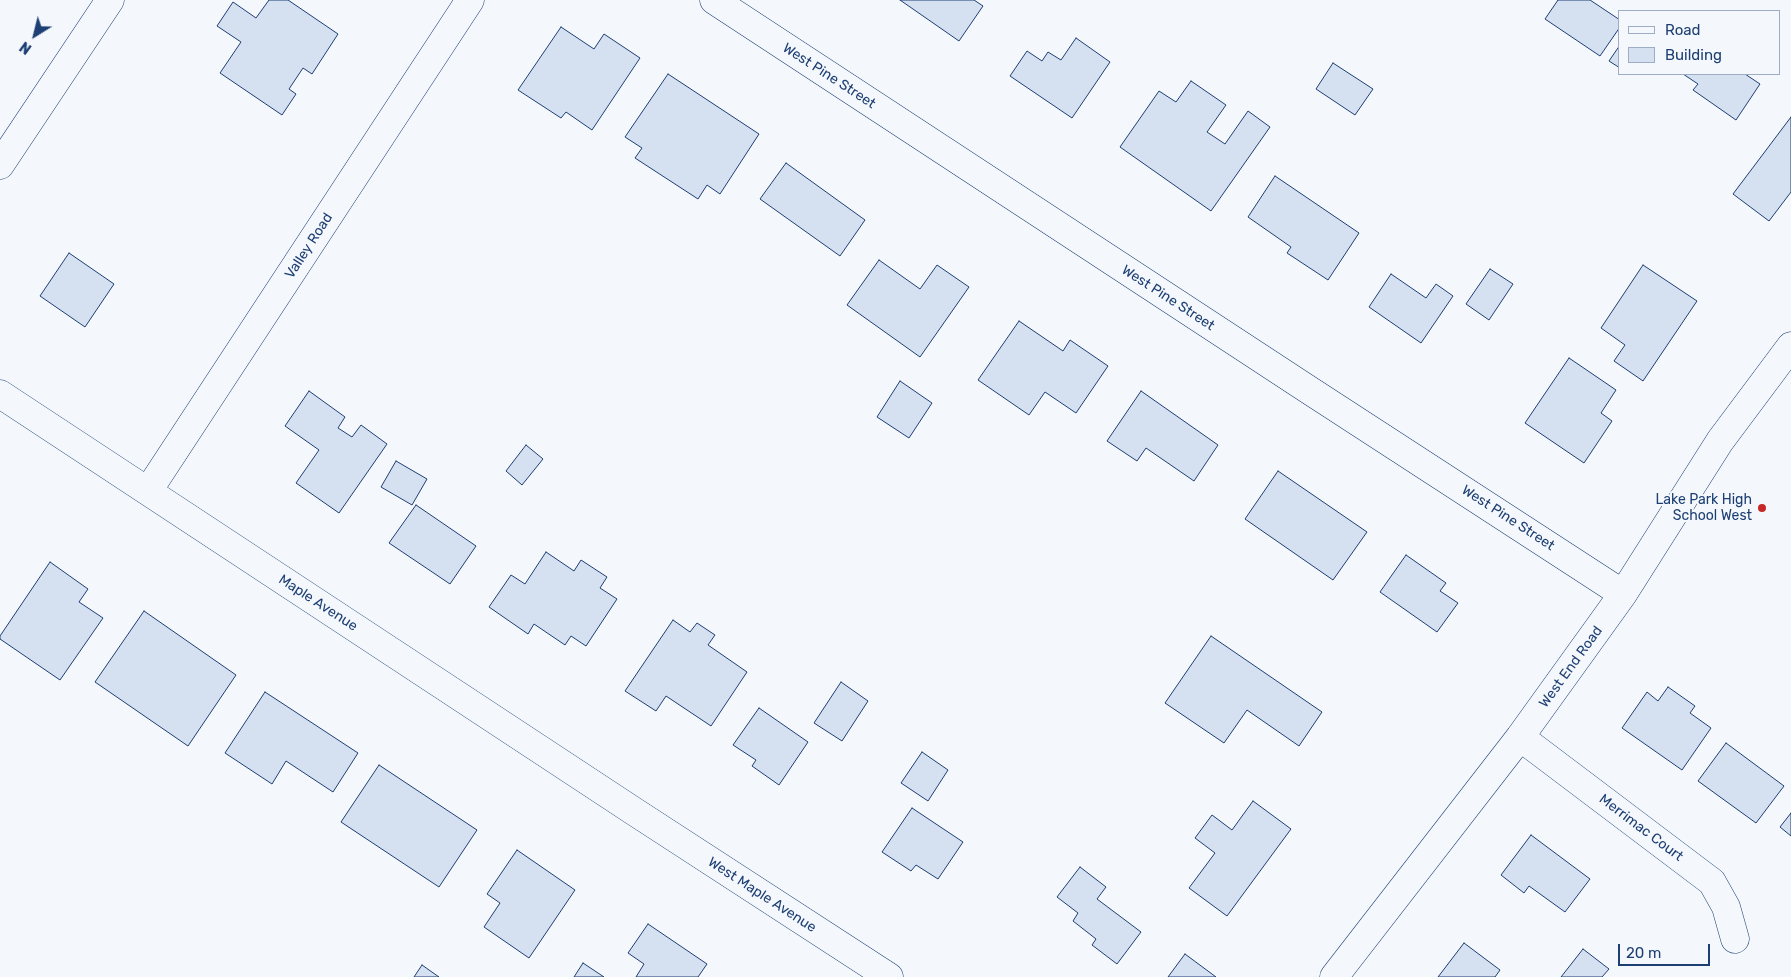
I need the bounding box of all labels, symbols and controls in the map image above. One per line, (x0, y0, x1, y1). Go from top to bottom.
north arrow (10, 10, 60, 60)
legend (1618, 10, 1781, 75)
text: Road (1665, 21, 1701, 39)
text: N (17, 38, 35, 57)
street label: West Pine Street (779, 40, 879, 112)
text: Building (1665, 46, 1722, 64)
street label: Valley Road (282, 210, 336, 282)
street label: West Pine Street (1118, 262, 1218, 334)
street label: West Pine Street (1458, 482, 1558, 554)
place label: Lake Park High School West (1655, 492, 1752, 524)
marker: Lake Park High School West (1756, 502, 1768, 514)
street label: Maple Avenue (275, 571, 361, 635)
street label: West End Road (1536, 623, 1606, 711)
street label: Merrimac Court (1596, 791, 1686, 865)
street label: West Maple Avenue (705, 854, 819, 936)
scale bar (1621, 934, 1714, 966)
text: 20 m (1626, 944, 1661, 962)

